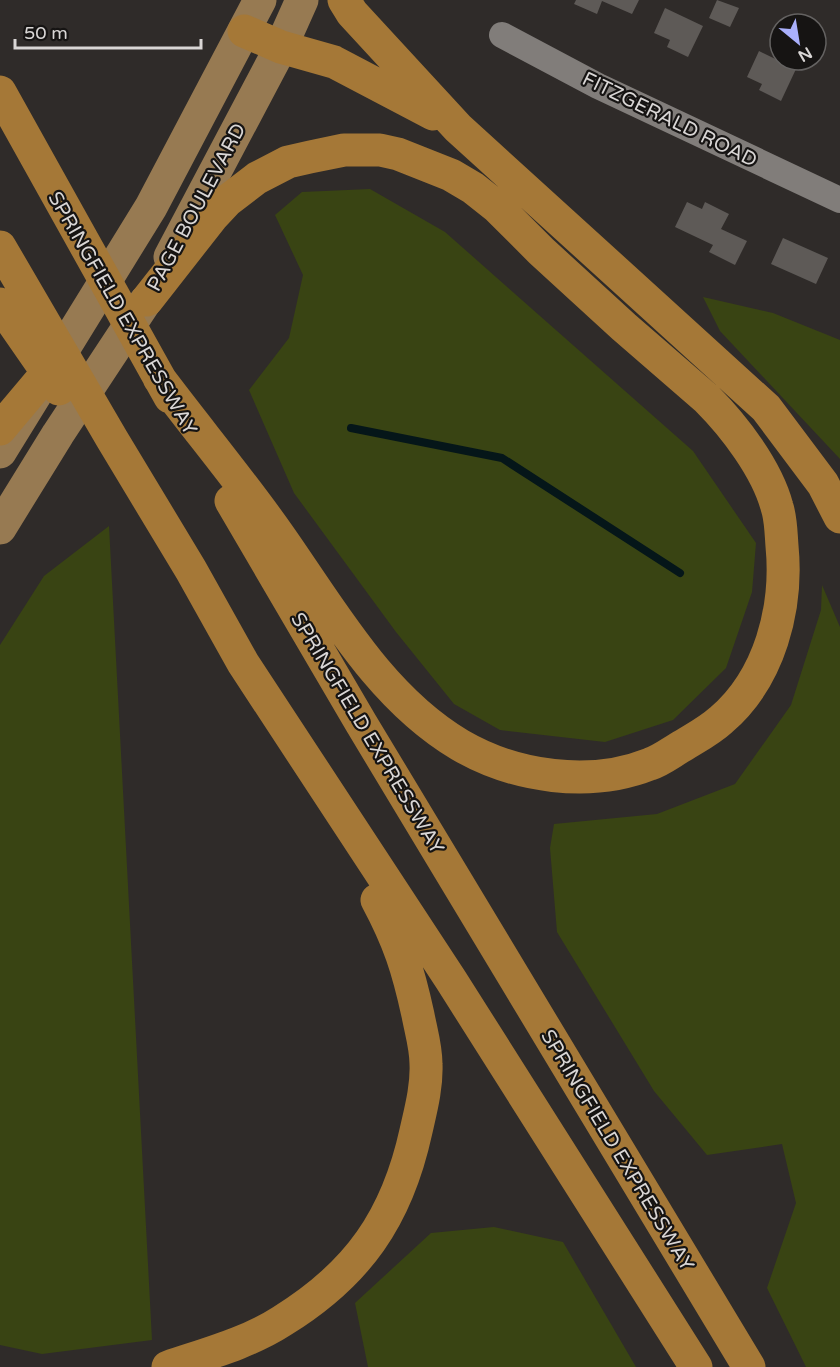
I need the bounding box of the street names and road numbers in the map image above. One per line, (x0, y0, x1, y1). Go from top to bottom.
street label: FITZGERALD ROAD (578, 67, 761, 173)
street label: PAGE BOULEVARD (142, 119, 251, 296)
street label: SPRINGFIELD EXPRESSWAY (42, 187, 202, 440)
street label: SPRINGFIELD EXPRESSWAY (285, 609, 449, 859)
street label: SPRINGFIELD EXPRESSWAY (535, 1026, 699, 1276)

